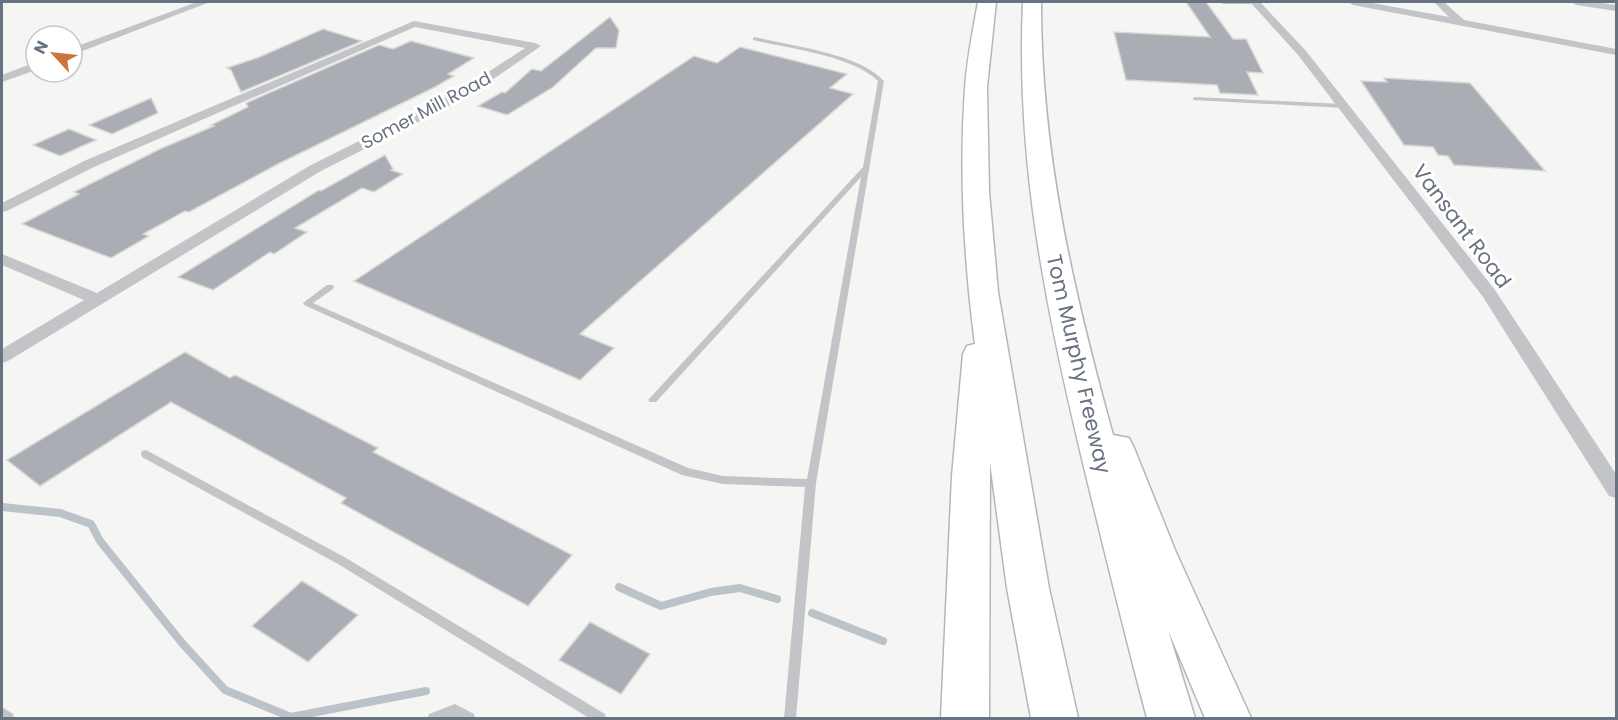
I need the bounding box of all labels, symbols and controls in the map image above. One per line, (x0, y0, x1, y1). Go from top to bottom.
north arrow (24, 24, 84, 84)
text: N (28, 37, 54, 58)
street label: Somer Mill Road (357, 65, 495, 155)
street label: Vansant Road (1406, 158, 1518, 294)
street label: Tom Murphy Freeway (1040, 252, 1118, 477)

